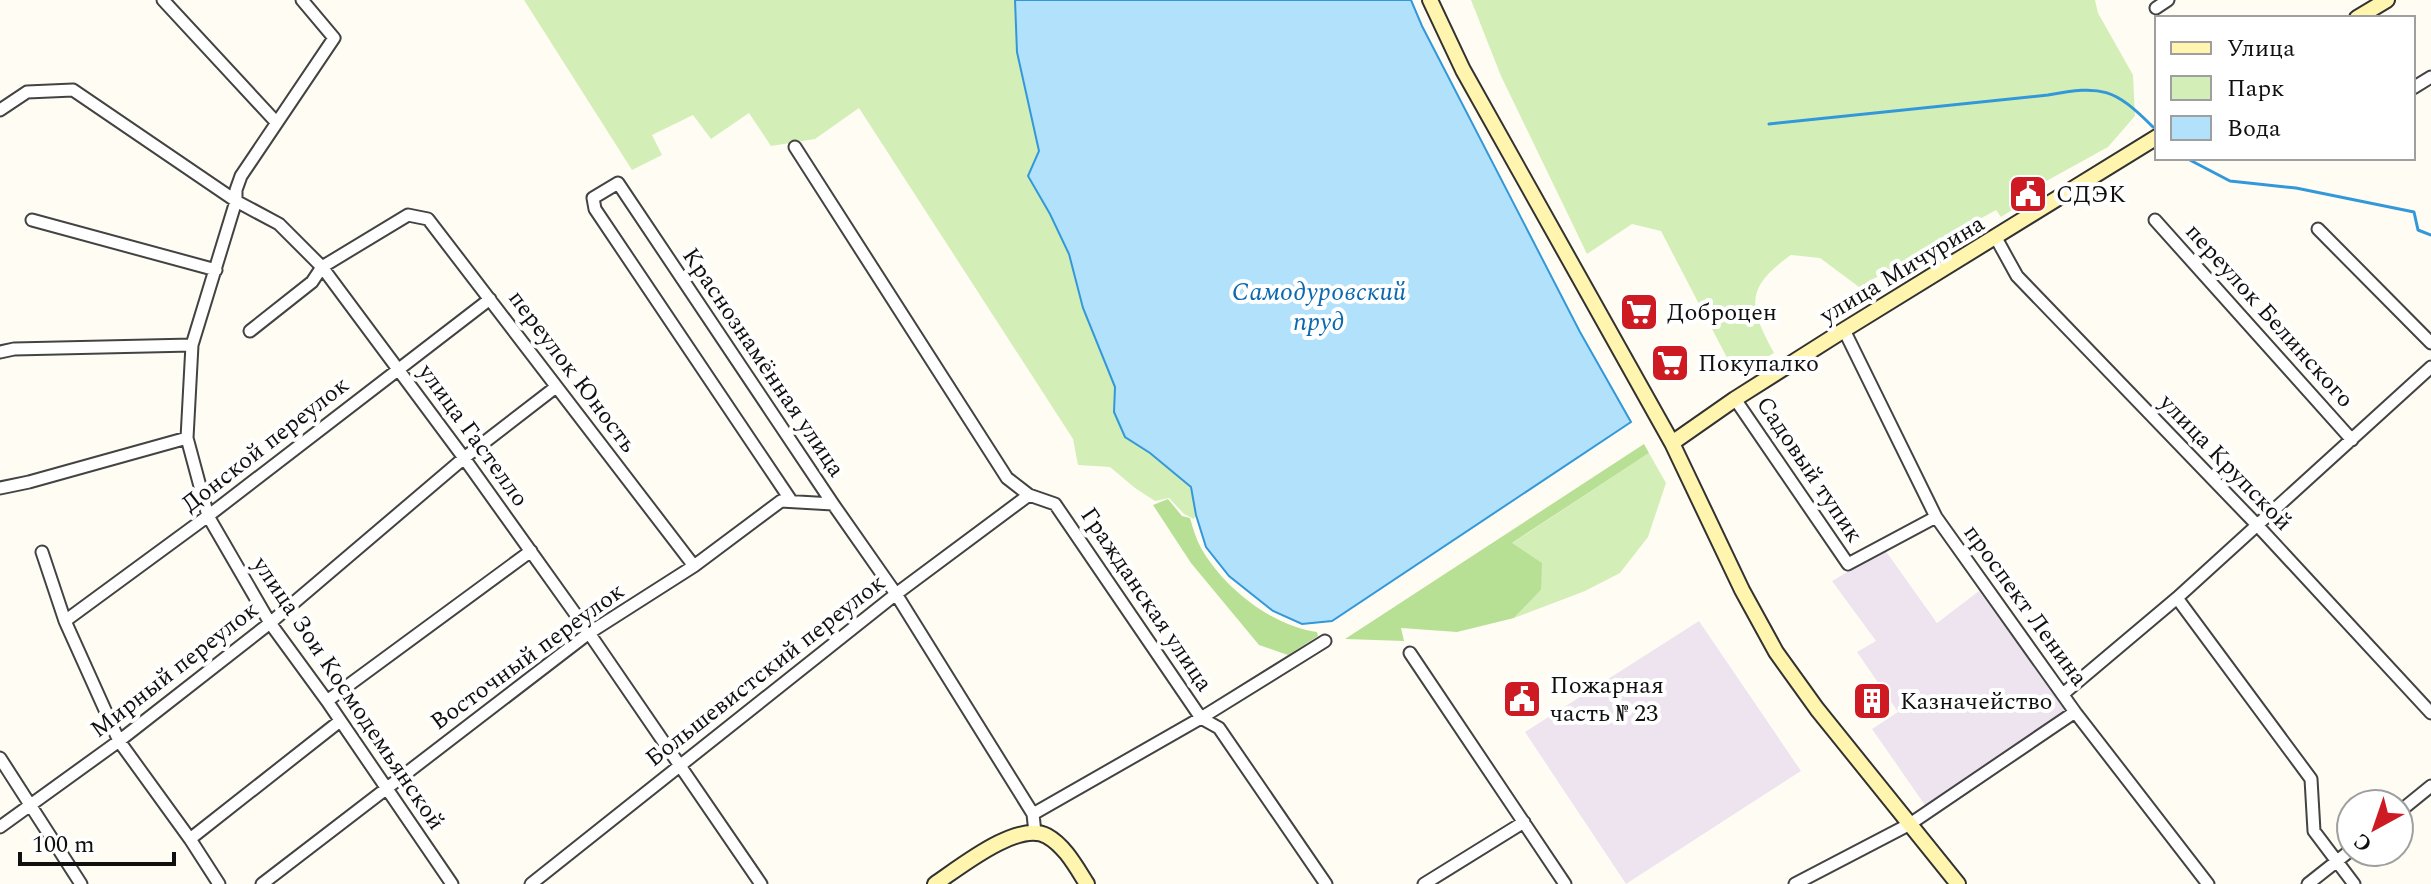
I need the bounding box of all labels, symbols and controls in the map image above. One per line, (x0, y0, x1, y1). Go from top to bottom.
legend (2155, 16, 2415, 160)
text: Улица (2227, 31, 2295, 67)
text: Парк (2227, 71, 2284, 107)
text: Вода (2227, 111, 2281, 147)
public building icon: СДЭК (2007, 173, 2049, 215)
place label: СДЭК (2056, 177, 2126, 213)
street label: улица Мичурина (1812, 206, 1992, 334)
street label: переулок Белинского (2176, 215, 2362, 416)
street label: Краснознамённая улица (673, 240, 854, 485)
water label: Самодуровский пруд (1232, 272, 1407, 342)
street label: переулок Юность (499, 283, 646, 461)
supermarket icon: Доброцен (1618, 291, 1660, 333)
place label: Доброцен (1667, 295, 1777, 331)
supermarket icon: Покупалко (1649, 342, 1691, 384)
place label: Покупалко (1698, 346, 1819, 382)
street label: улица Гастелло (408, 356, 537, 515)
street label: Донской переулок (174, 368, 357, 522)
street label: улица Крупской (2150, 385, 2300, 540)
street label: Садовый тупик (1747, 389, 1872, 550)
street label: Гражданская улица (1071, 500, 1222, 699)
street label: проспект Ленина (1954, 517, 2096, 694)
street label: улица Зои Космодемьянской (242, 549, 454, 838)
street label: Большевистский переулок (638, 566, 893, 776)
street label: Восточный переулок (423, 574, 632, 740)
street label: Мирный переулок (83, 592, 267, 747)
place label: Пожарная часть № 23 (1550, 668, 1664, 732)
public building icon: Пожарная часть № 23 (1501, 678, 1543, 720)
building icon: Казначейство (1851, 680, 1893, 722)
place label: Казначейство (1900, 684, 2052, 720)
north arrow (2335, 788, 2415, 868)
scale bar (20, 816, 174, 866)
text: С (2347, 825, 2380, 860)
text: 100 m (32, 827, 95, 863)

